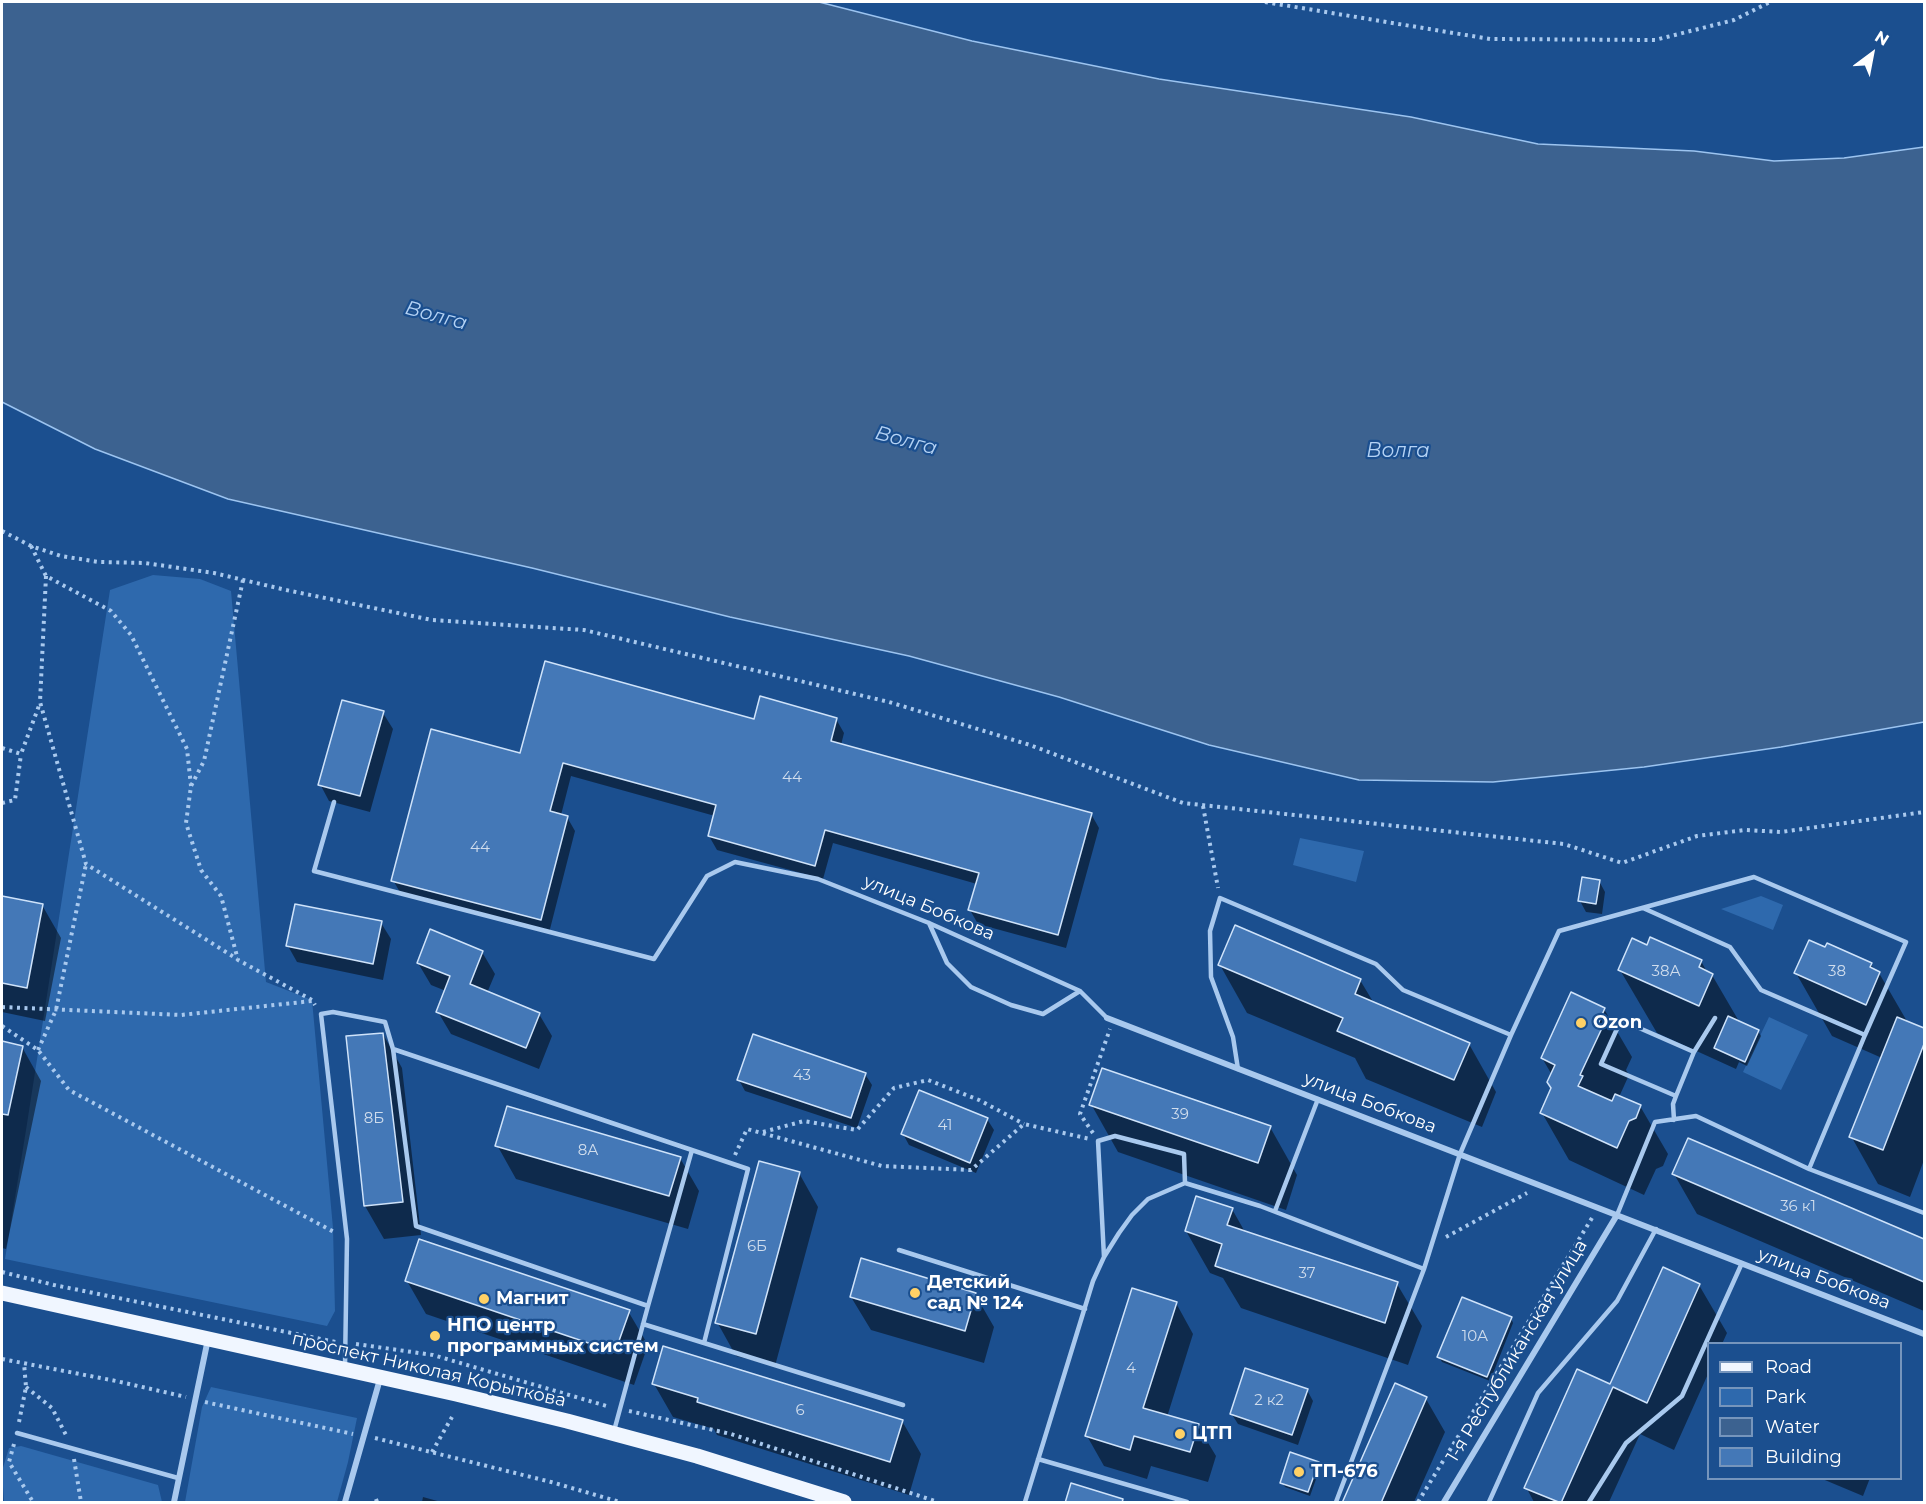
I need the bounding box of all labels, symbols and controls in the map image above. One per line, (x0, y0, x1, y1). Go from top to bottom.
north arrow (1842, 24, 1902, 84)
text: N (1871, 27, 1892, 50)
water label: Волга (402, 296, 470, 336)
water label: Волга (872, 421, 940, 461)
water label: Волга (1366, 439, 1430, 463)
house number: 44 (782, 769, 802, 787)
house number: 44 (470, 839, 490, 857)
street label: улица Бобкова (860, 871, 998, 945)
house number: 38А (1651, 963, 1681, 981)
house number: 38 (1828, 963, 1846, 981)
place label: Ozon (1593, 1012, 1642, 1034)
marker: Ozon (1574, 1016, 1588, 1030)
house number: 43 (793, 1067, 811, 1085)
street label: улица Бобкова (1301, 1068, 1439, 1138)
house number: 39 (1171, 1106, 1189, 1124)
house number: 8Б (364, 1110, 384, 1128)
house number: 41 (938, 1117, 952, 1135)
house number: 8А (578, 1142, 598, 1160)
house number: 36 к1 (1780, 1198, 1816, 1216)
street label: 1-я Республиканская улица (1442, 1236, 1592, 1466)
house number: 6Б (747, 1238, 767, 1256)
street label: улица Бобкова (1755, 1244, 1893, 1314)
house number: 37 (1298, 1265, 1316, 1283)
place label: Детский сад № 124 (927, 1272, 1023, 1314)
marker: Детский сад № 124 (908, 1286, 922, 1300)
place label: Магнит (496, 1288, 568, 1310)
marker: Магнит (477, 1292, 491, 1306)
place label: НПО центр программных систем (447, 1315, 659, 1358)
street label: проспект Николая Корыткова (290, 1328, 568, 1412)
house number: 10А (1462, 1328, 1488, 1346)
marker: НПО центр программных систем (428, 1329, 442, 1343)
legend (1707, 1342, 1902, 1480)
text: Road (1765, 1356, 1812, 1378)
house number: 4 (1126, 1360, 1136, 1378)
text: Park (1765, 1386, 1806, 1408)
house number: 2 к2 (1254, 1392, 1284, 1410)
house number: 6 (795, 1402, 805, 1420)
text: Water (1765, 1416, 1820, 1438)
place label: ЦТП (1192, 1423, 1233, 1445)
marker: ЦТП (1173, 1427, 1187, 1441)
text: Building (1765, 1446, 1842, 1468)
place label: ТП-676 (1311, 1461, 1378, 1483)
marker: ТП-676 (1292, 1465, 1306, 1479)

